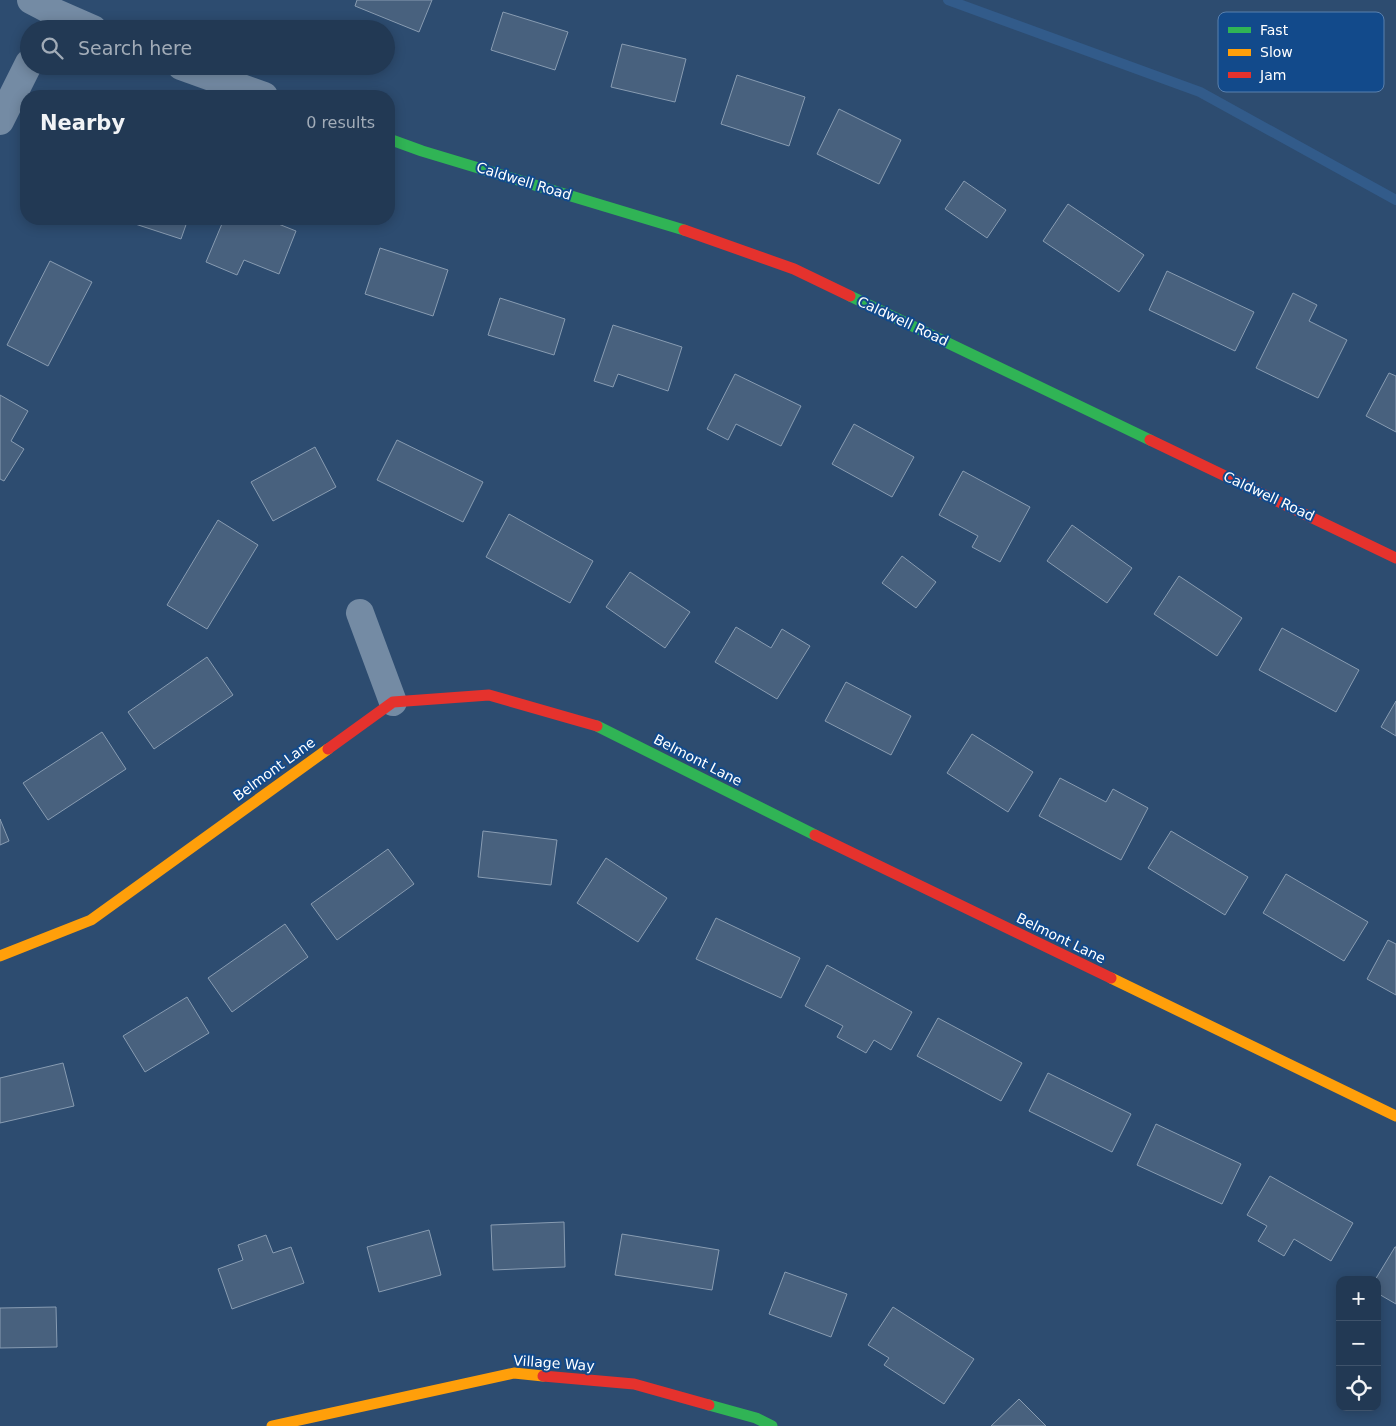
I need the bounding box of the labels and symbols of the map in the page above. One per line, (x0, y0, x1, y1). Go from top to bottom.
legend (1218, 12, 1384, 92)
text: Fast (1260, 22, 1289, 38)
text: Slow (1260, 44, 1293, 60)
text: Jam (1259, 67, 1286, 83)
street label: Caldwell Road (475, 159, 573, 203)
street label: Caldwell Road (855, 293, 951, 349)
street label: Caldwell Road (1221, 468, 1317, 524)
street label: Belmont Lane (651, 731, 745, 789)
street label: Belmont Lane (230, 734, 318, 804)
street label: Belmont Lane (1014, 910, 1108, 966)
street label: Village Way (513, 1352, 595, 1374)

